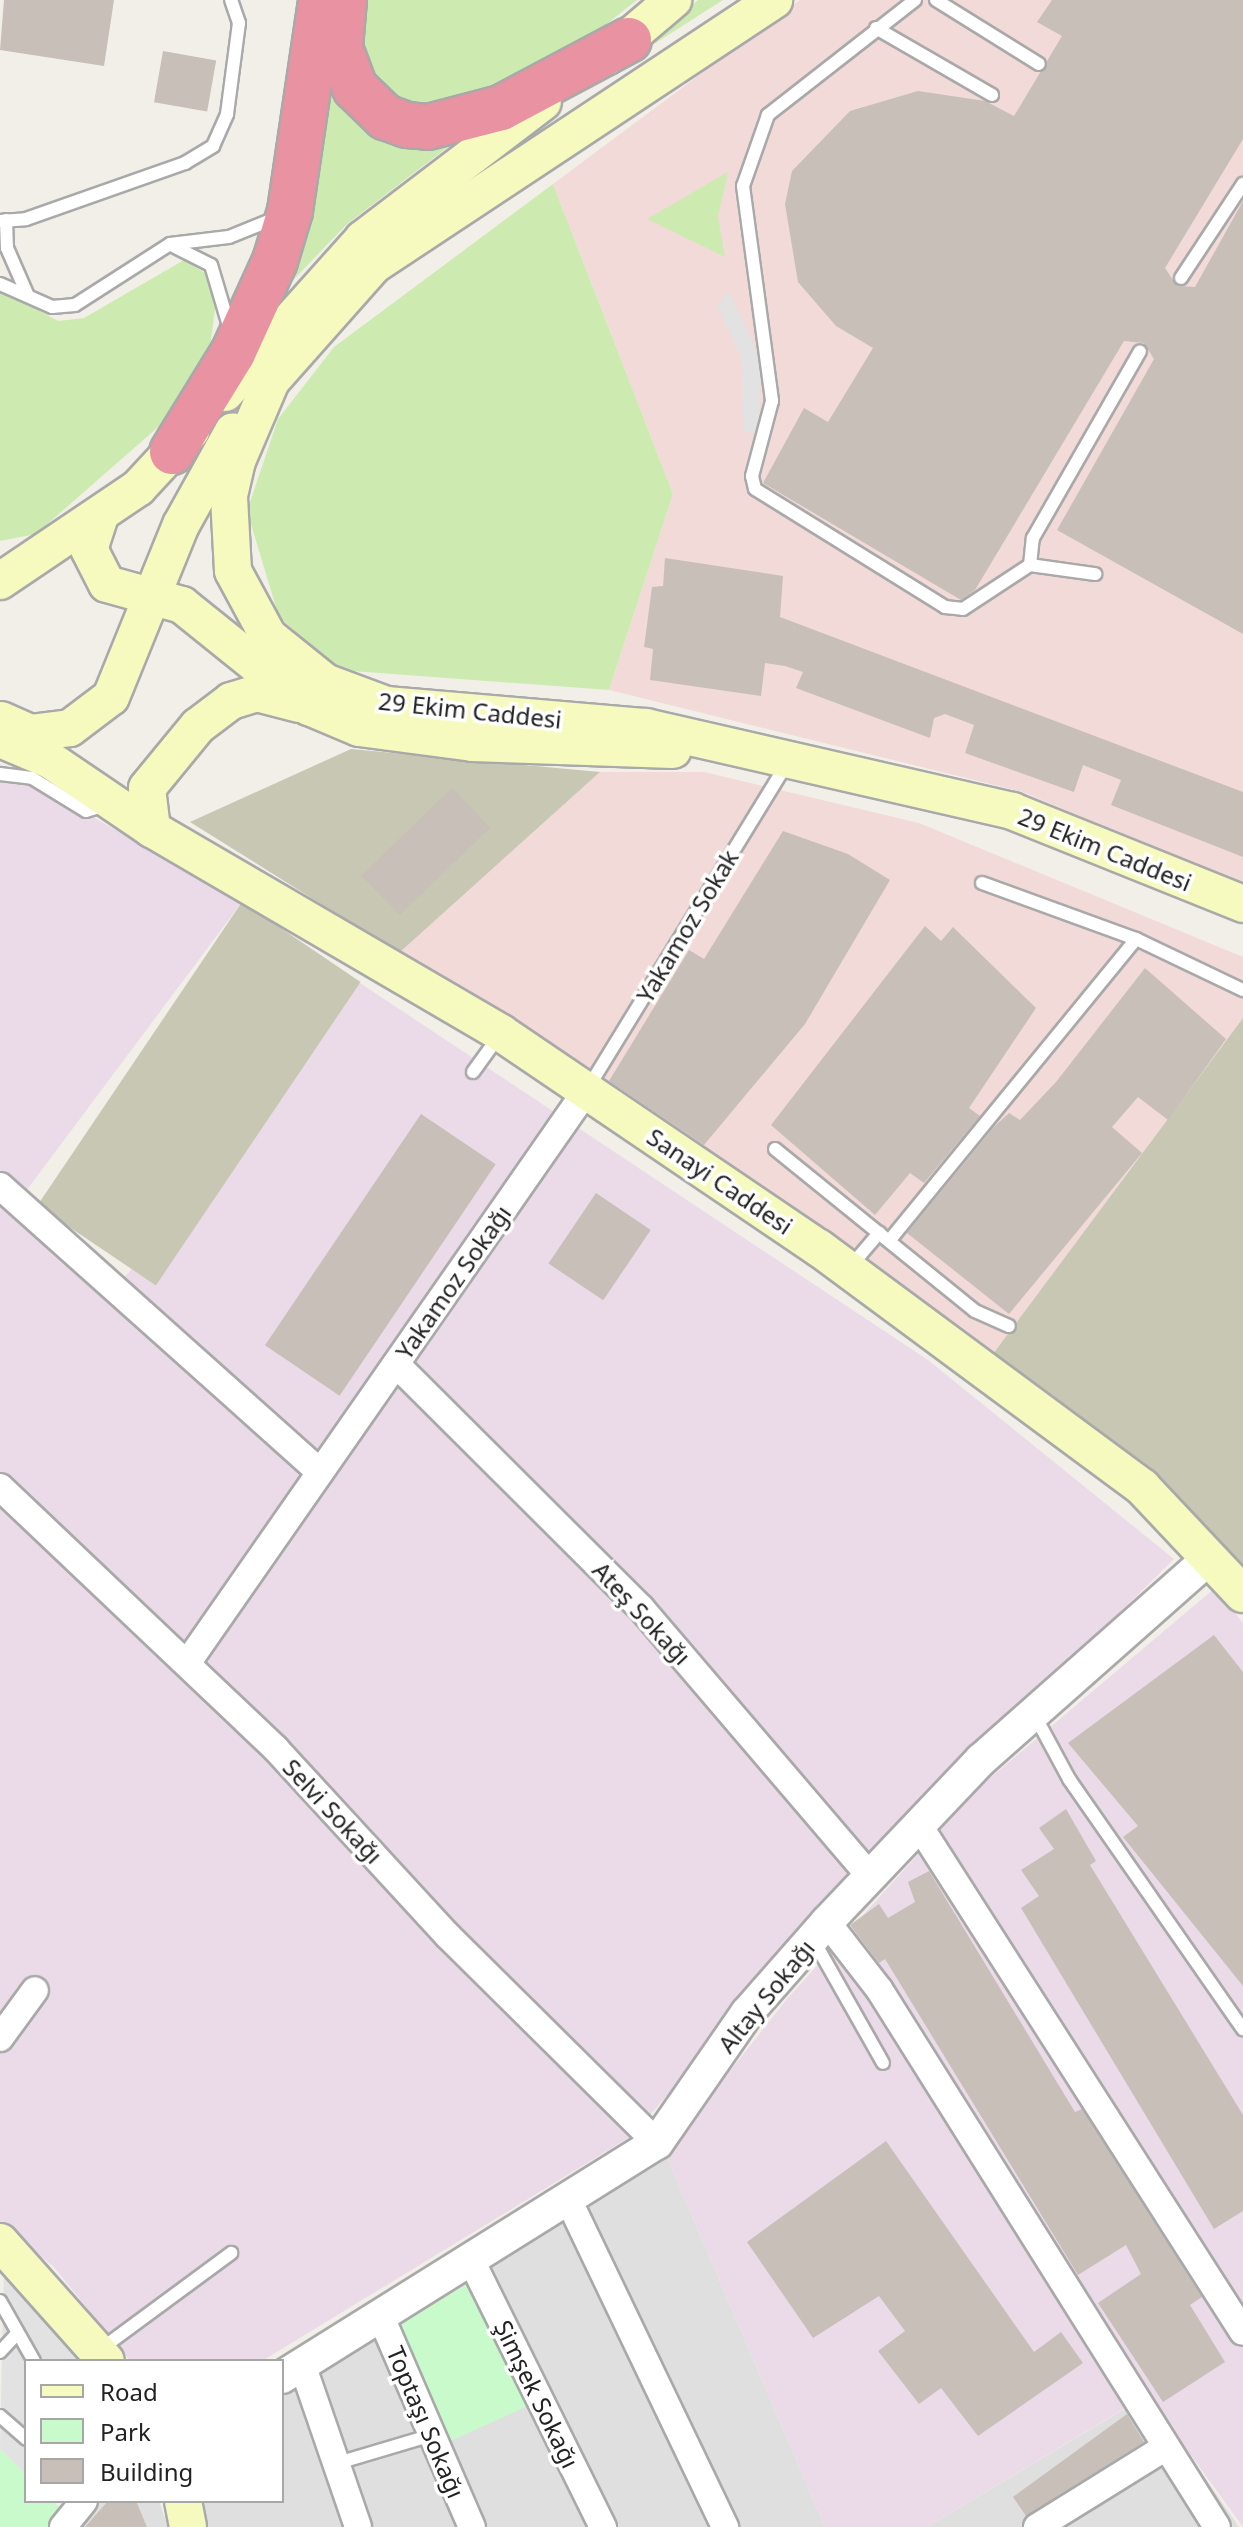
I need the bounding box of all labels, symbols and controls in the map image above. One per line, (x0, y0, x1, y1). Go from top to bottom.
street label: 29 Ekim Caddesi (377, 686, 563, 734)
street label: 29 Ekim Caddesi (1014, 801, 1196, 897)
street label: Yakamoz Sokak (630, 844, 744, 1008)
street label: Sanayi Caddesi (642, 1122, 798, 1240)
street label: Yakamoz Sokağı (389, 1199, 517, 1365)
street label: Ateş Sokağı (587, 1556, 697, 1670)
street label: Selvi Sokağı (277, 1753, 389, 1869)
street label: Altay Sokağı (712, 1934, 820, 2058)
street label: Şimşek Sokağı (489, 2315, 585, 2473)
street label: Toptaşı Sokağı (381, 2342, 471, 2502)
legend (24, 2359, 284, 2503)
text: Road (100, 2375, 158, 2408)
text: Park (100, 2415, 151, 2448)
text: Building (100, 2455, 193, 2488)

